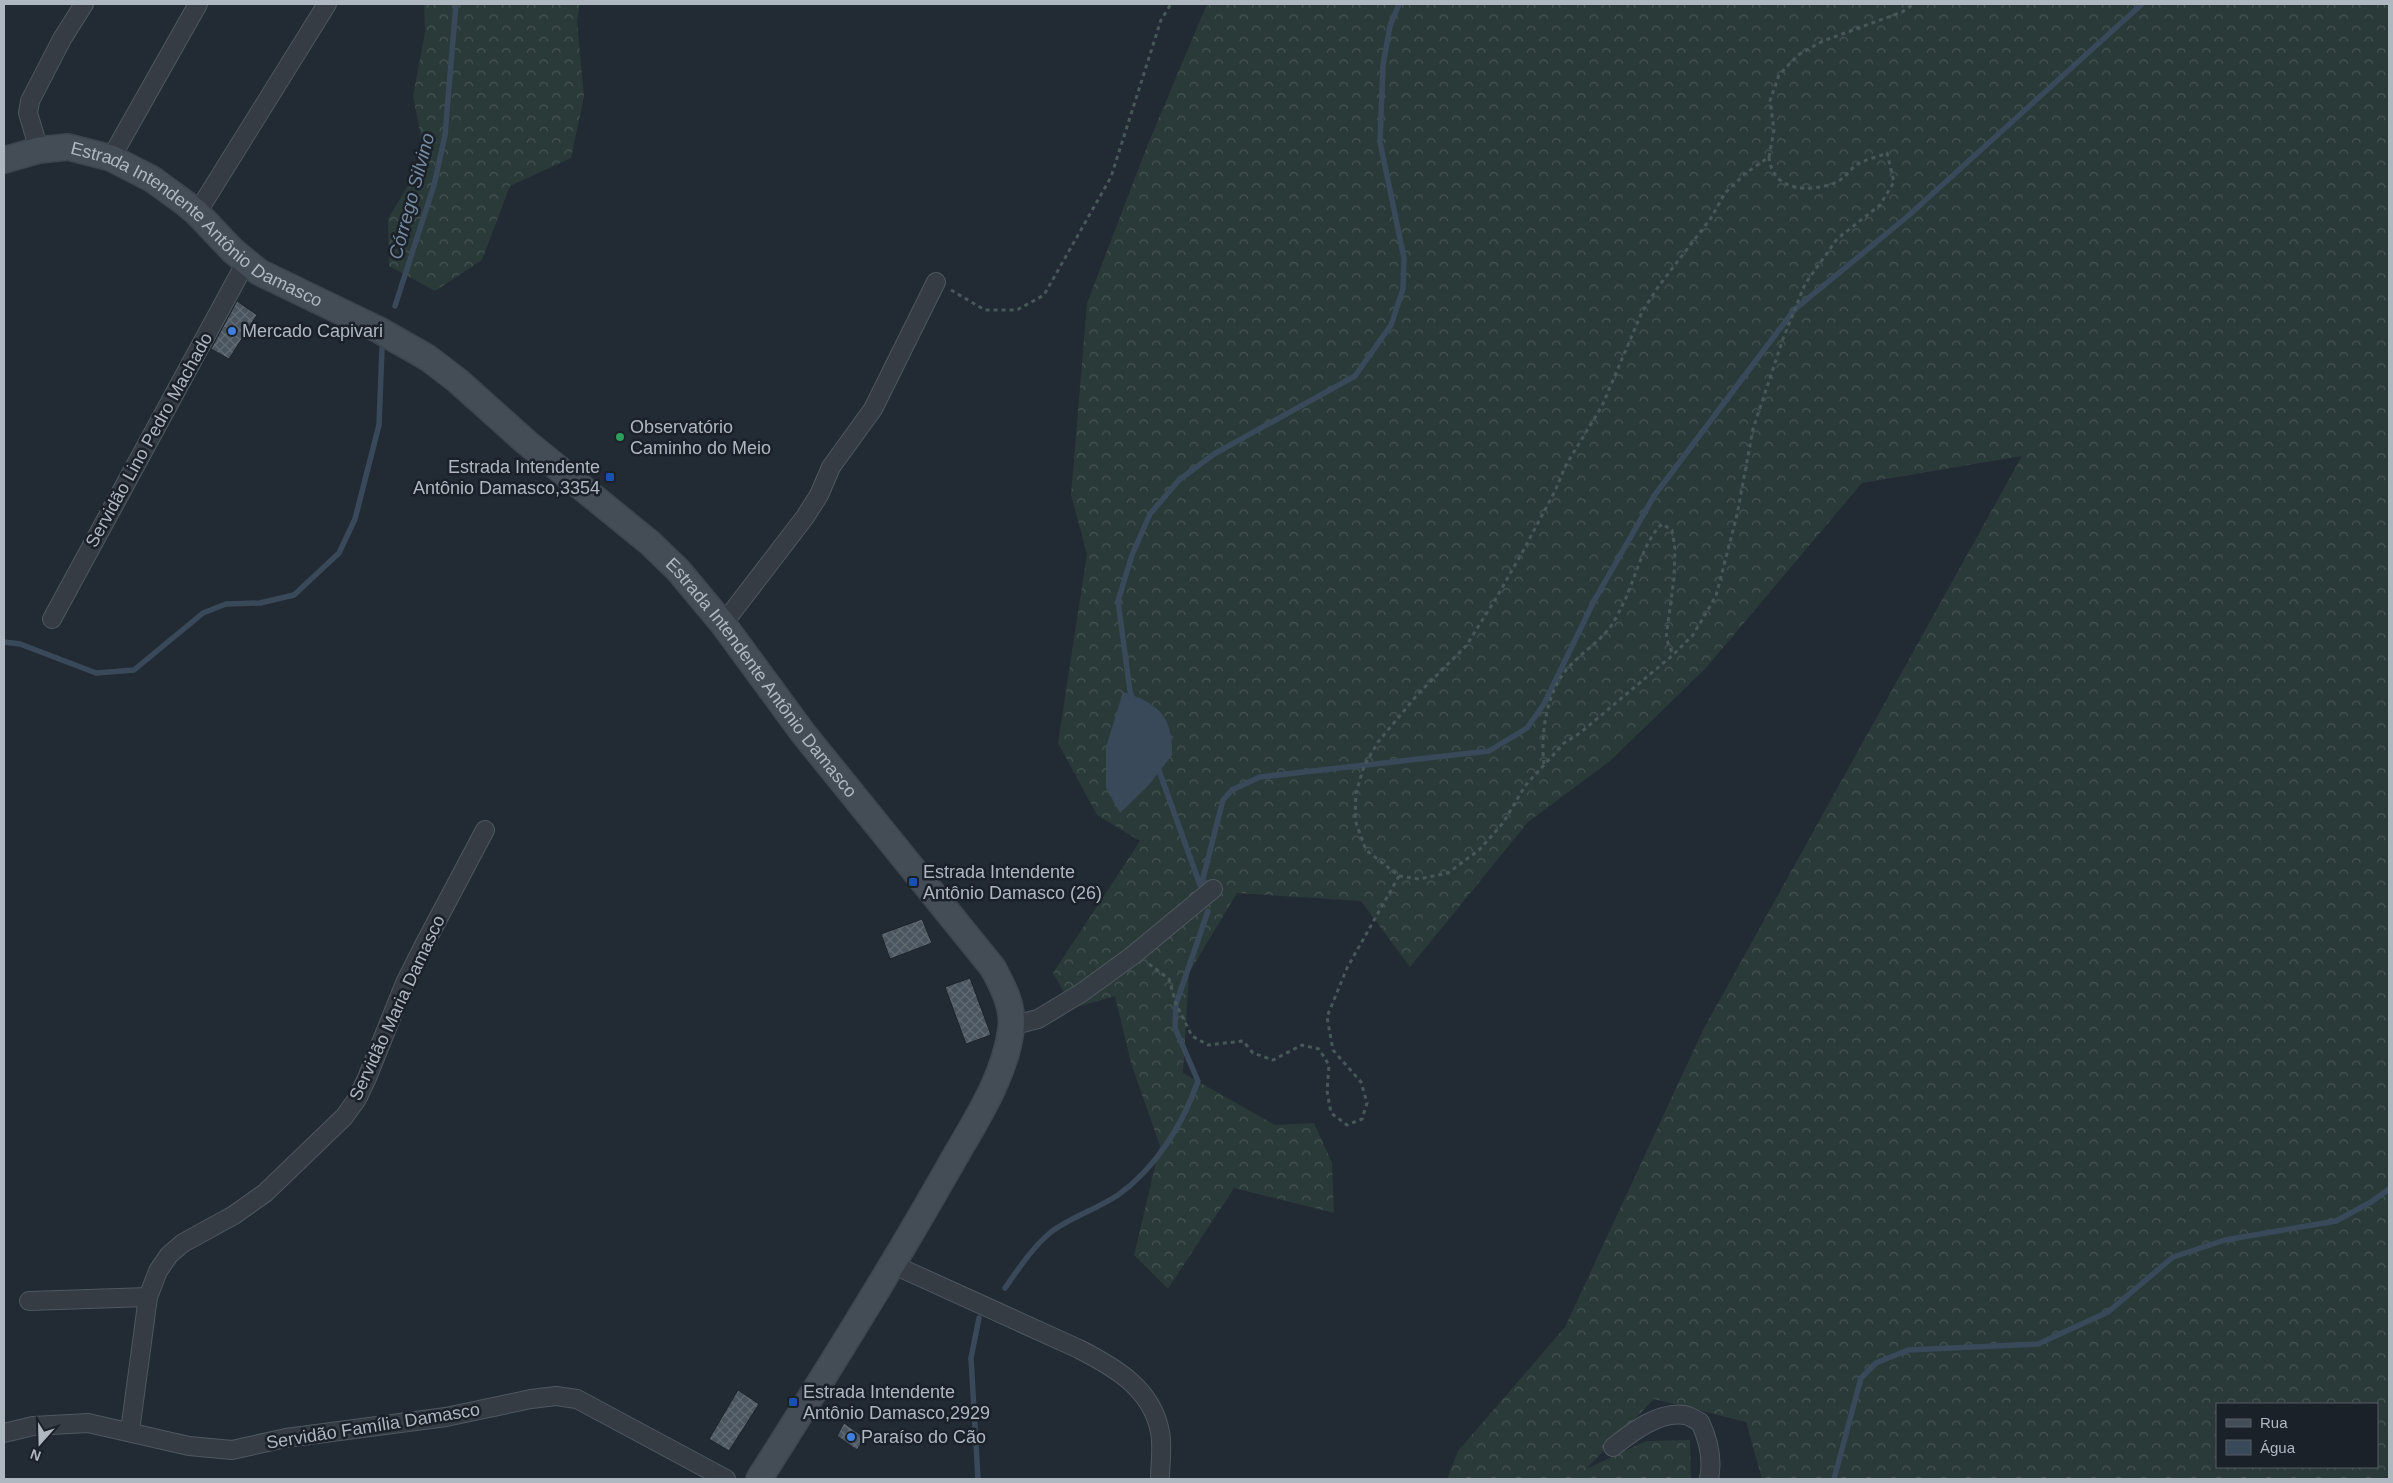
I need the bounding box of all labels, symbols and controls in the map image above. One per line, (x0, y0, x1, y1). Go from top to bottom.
water label: Córrego Silvino (385, 131, 438, 262)
street label: Estrada Intendente Antônio Damasco (69, 138, 325, 311)
place label: Mercado Capivari (242, 321, 383, 341)
marker: Mercado Capivari (226, 325, 238, 337)
street label: Servidão Lino Pedro Machado (82, 329, 216, 551)
place label: Observatório Caminho do Meio (630, 417, 771, 458)
marker: Observatório Caminho do Meio (614, 431, 626, 443)
place label: Estrada Intendente Antônio Damasco,3354 (413, 457, 600, 498)
marker: Estrada Intendente Antônio Damasco,3354 (604, 471, 616, 483)
street label: Estrada Intendente Antônio Damasco (662, 554, 861, 801)
place label: Estrada Intendente Antônio Damasco (26) (923, 862, 1102, 903)
marker: Estrada Intendente Antônio Damasco (26) (907, 876, 919, 888)
street label: Servidão Maria Damasco (345, 912, 449, 1104)
place label: Estrada Intendente Antônio Damasco,2929 (803, 1382, 990, 1423)
marker: Estrada Intendente Antônio Damasco,2929 (787, 1396, 799, 1408)
street label: Servidão Família Damasco (265, 1399, 481, 1453)
legend (2216, 1403, 2378, 1468)
text: Rua (2260, 1414, 2288, 1431)
north arrow (15, 1418, 65, 1468)
place label: Paraíso do Cão (861, 1427, 986, 1447)
marker: Paraíso do Cão (845, 1431, 857, 1443)
text: Água (2260, 1439, 2296, 1456)
text: N (28, 1446, 43, 1464)

